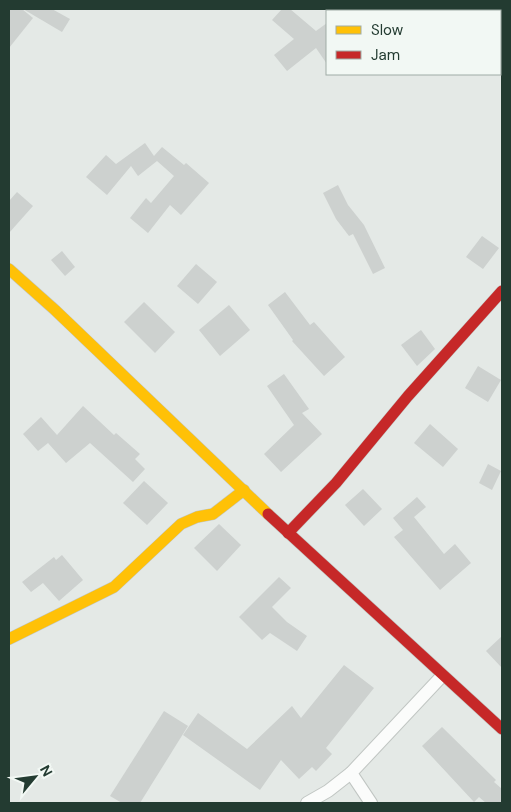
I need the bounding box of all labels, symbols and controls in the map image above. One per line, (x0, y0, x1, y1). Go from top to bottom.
legend (326, 10, 501, 75)
text: Slow (371, 20, 404, 40)
text: Jam (371, 45, 400, 65)
north arrow (10, 752, 60, 802)
text: N (36, 762, 57, 780)

